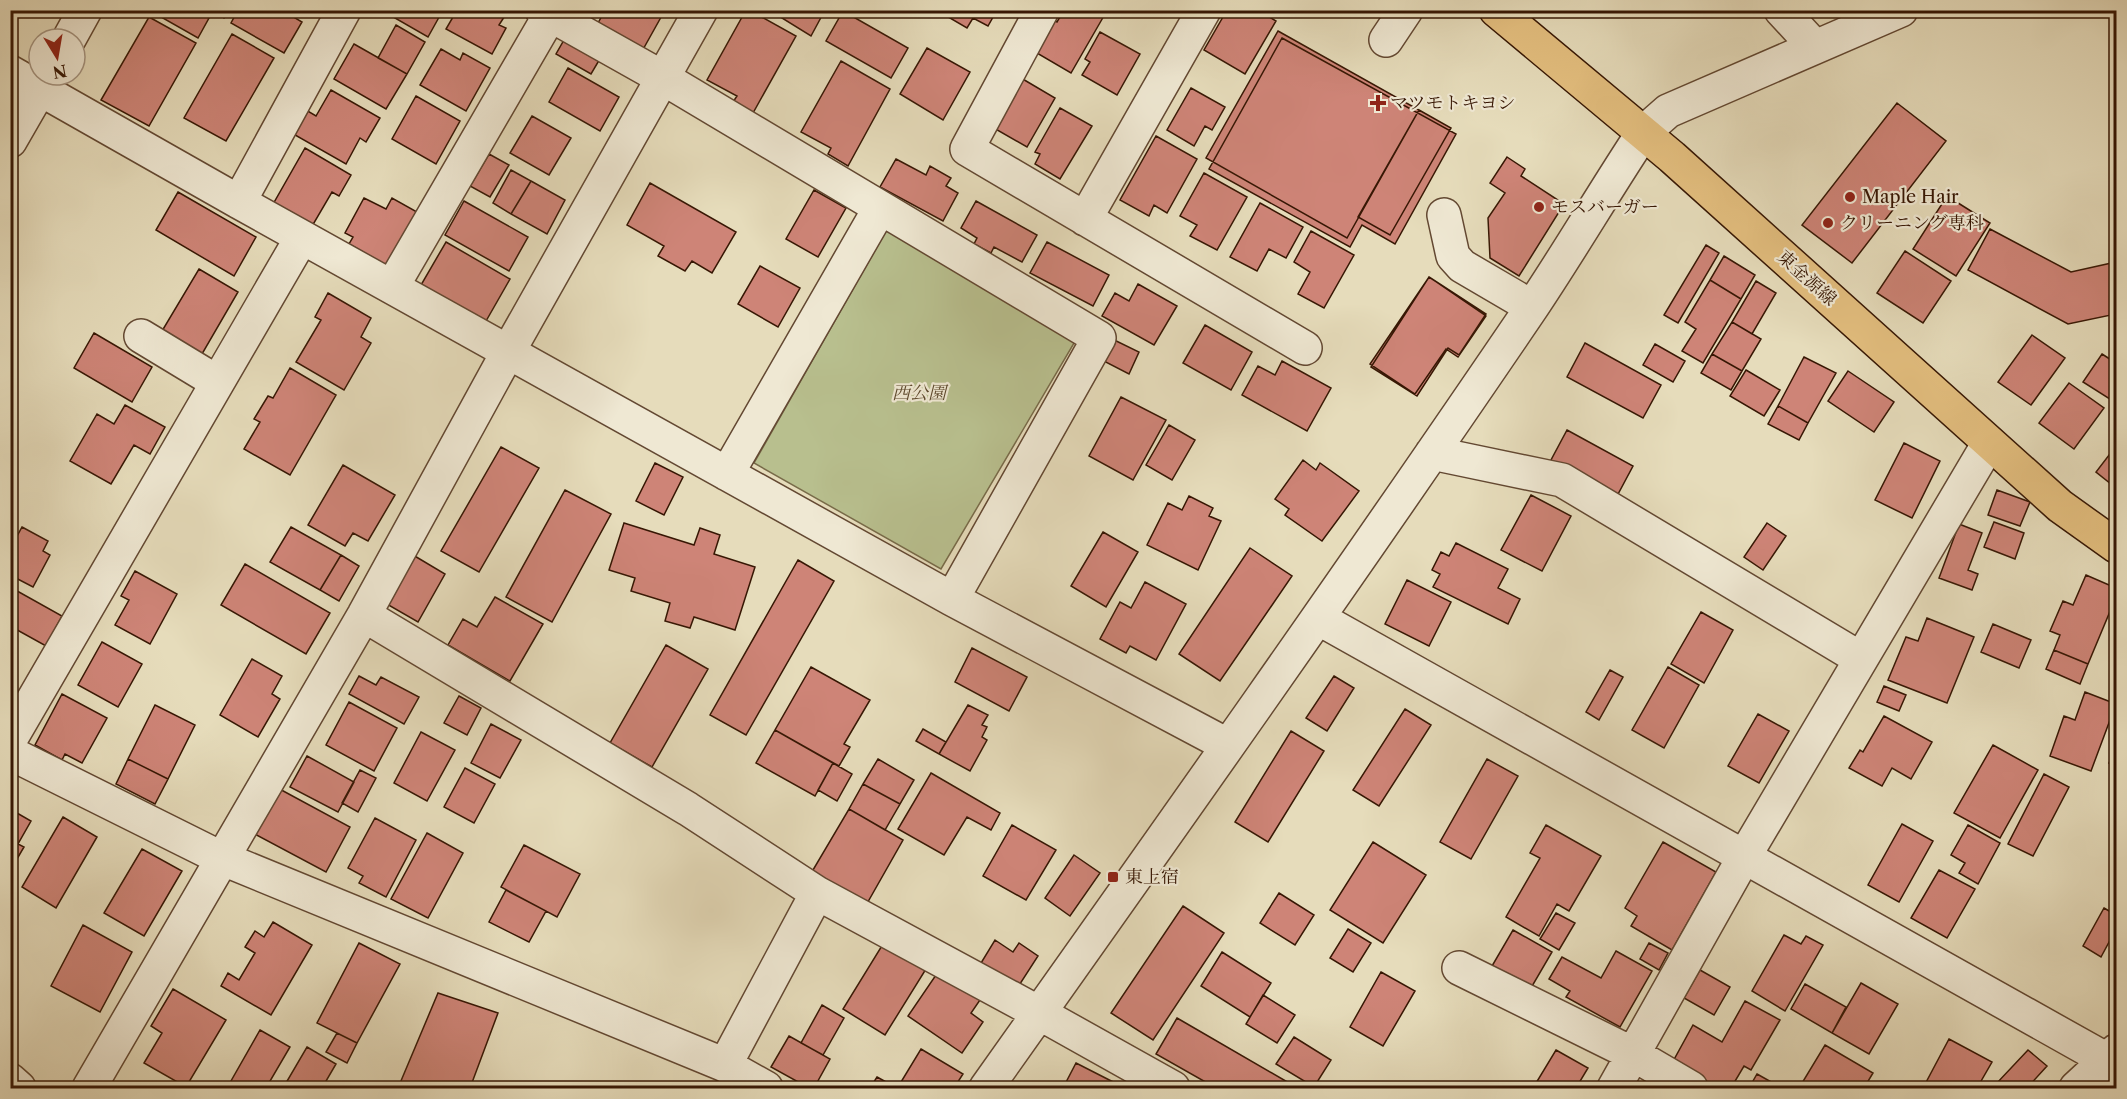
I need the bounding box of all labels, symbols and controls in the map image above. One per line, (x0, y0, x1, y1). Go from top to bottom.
north arrow (27, 27, 87, 87)
text: N (51, 61, 69, 83)
place label: マツモトキヨシ (1390, 92, 1515, 114)
marker: マツモトキヨシ (1371, 96, 1385, 110)
place label: Maple Hair (1862, 186, 1959, 208)
marker: Maple Hair (1843, 190, 1857, 204)
place label: モスバーガー (1551, 196, 1659, 218)
marker: モスバーガー (1532, 200, 1546, 214)
place label: クリーニング専科 (1840, 212, 1984, 234)
marker: クリーニング専科 (1821, 216, 1835, 230)
street label: 東金源線 (1773, 246, 1841, 310)
park label: 西公園 (892, 382, 949, 404)
place label: 東上宿 (1125, 866, 1179, 888)
marker: 東上宿 (1106, 870, 1120, 884)

